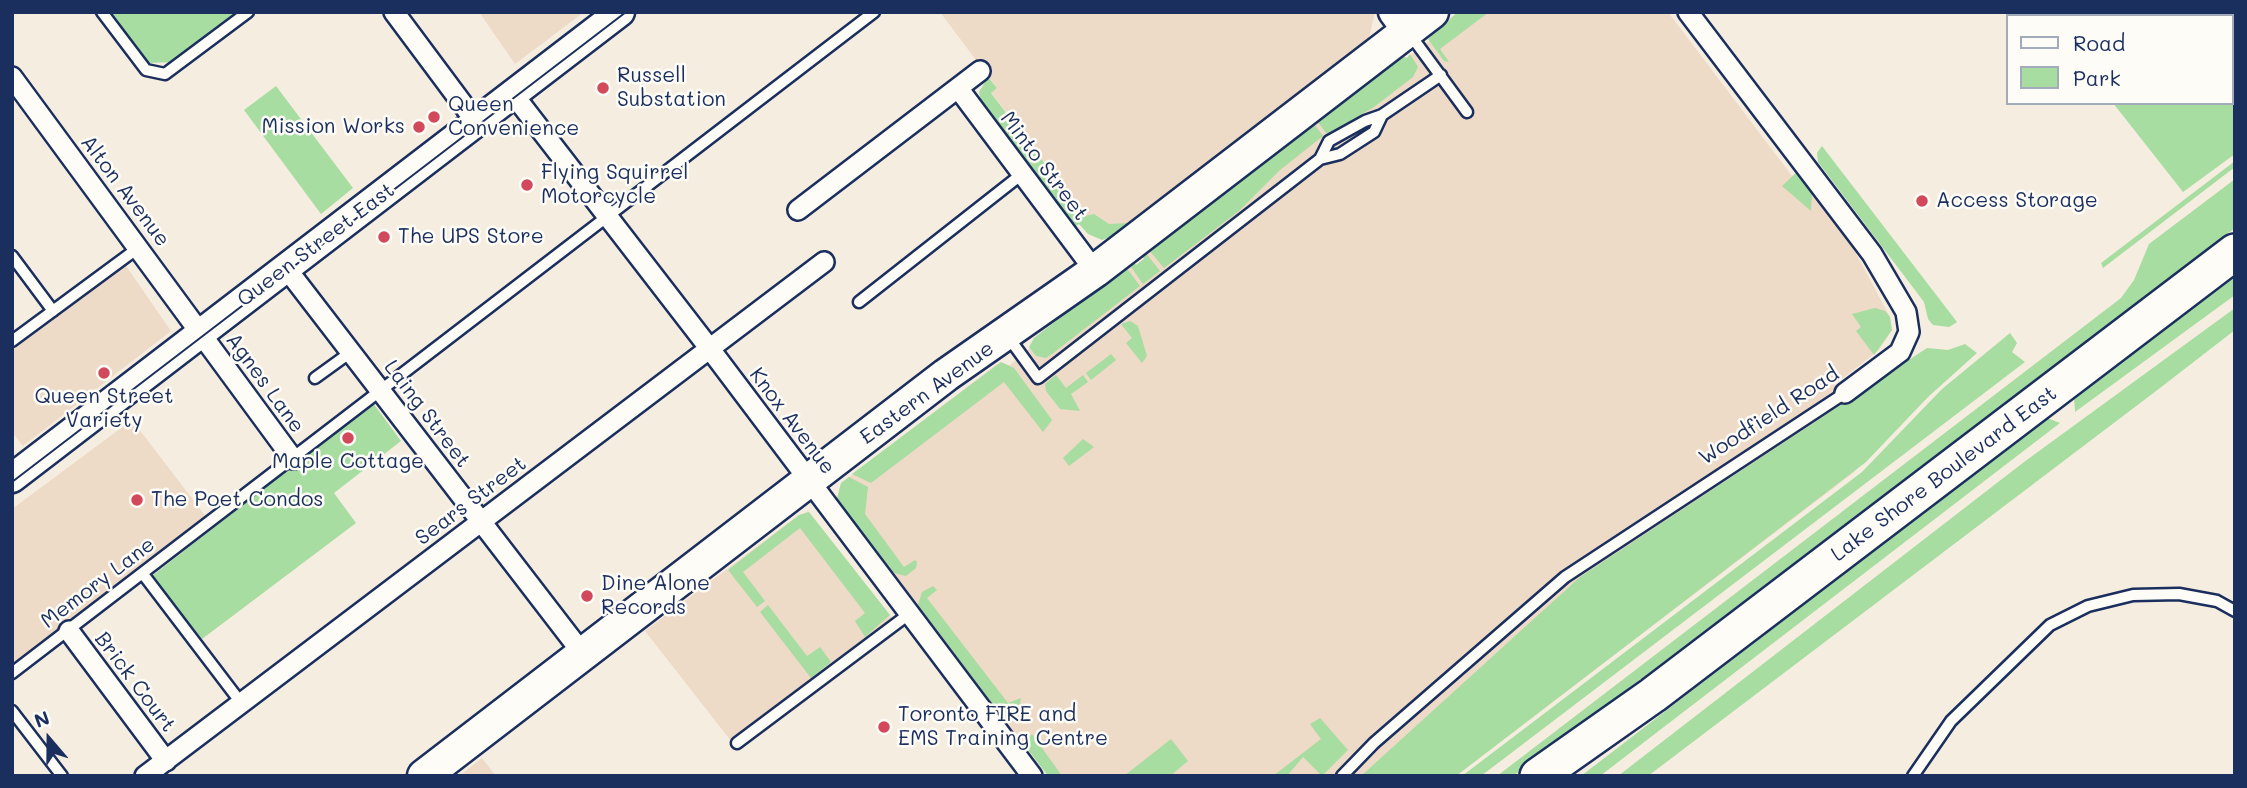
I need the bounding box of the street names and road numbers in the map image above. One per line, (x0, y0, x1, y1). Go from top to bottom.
street label: Minto Street (995, 106, 1093, 226)
street label: Alton Avenue (75, 131, 175, 251)
street label: Queen Street East (232, 178, 400, 312)
street label: Agnes Lane (220, 328, 310, 438)
street label: Eastern Avenue (855, 336, 999, 450)
street label: Laing Street (378, 355, 476, 473)
street label: Woodfield Road (1694, 361, 1844, 471)
street label: Knox Avenue (744, 363, 840, 479)
street label: Lake Shore Boulevard East (1826, 381, 2062, 567)
street label: Sears Street (411, 451, 531, 551)
street label: Memory Lane (36, 532, 160, 634)
street label: Brick Court (89, 627, 181, 737)

